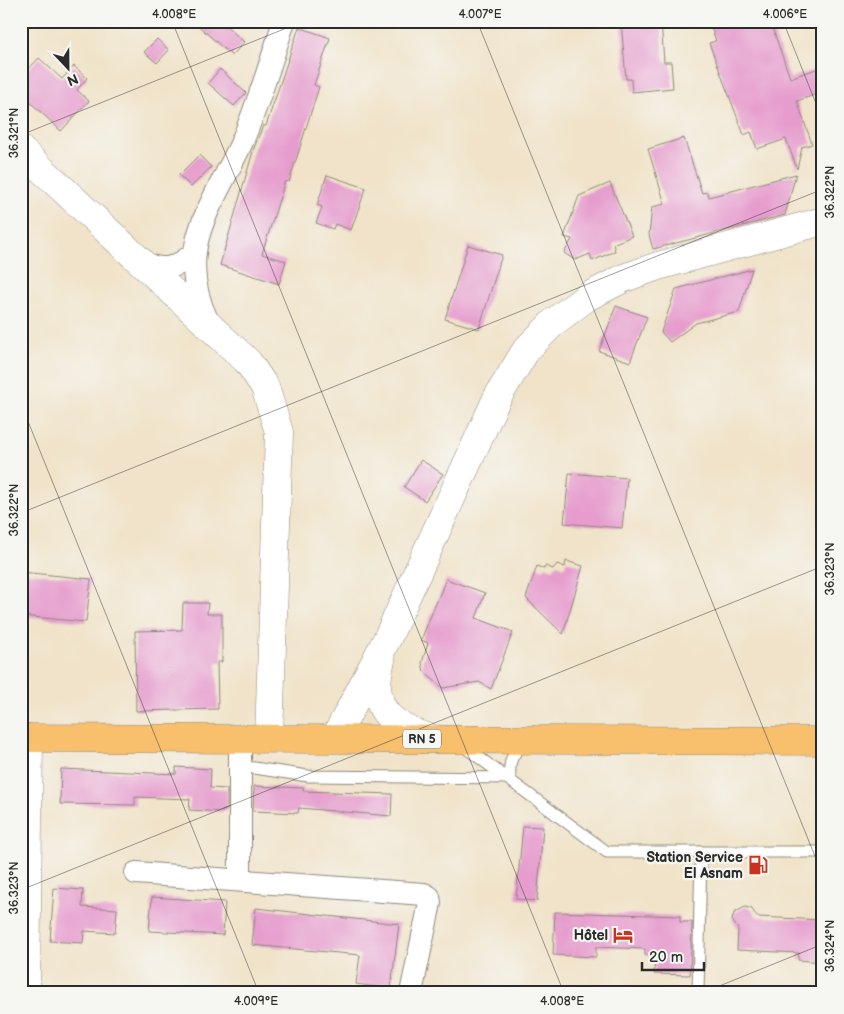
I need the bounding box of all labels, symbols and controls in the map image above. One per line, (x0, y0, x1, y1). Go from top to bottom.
text: 4.008°E (152, 7, 196, 22)
text: 4.007°E (458, 7, 502, 22)
text: 4.006°E (763, 7, 807, 22)
north arrow (42, 42, 92, 92)
text: N (65, 70, 81, 89)
text: 36.321°N (7, 108, 22, 158)
text: 36.322°N (823, 166, 838, 218)
text: 36.322°N (7, 484, 22, 536)
text: 36.323°N (823, 543, 838, 595)
road number: RN 5 (403, 730, 441, 749)
place label: Station Service El Asnam (646, 849, 743, 882)
fuel station icon: Station Service El Asnam (747, 854, 769, 876)
text: 36.323°N (7, 862, 22, 914)
text: 36.324°N (823, 920, 838, 972)
hotel icon: Hôtel (612, 924, 634, 946)
place label: Hôtel (574, 927, 608, 944)
scale bar (642, 939, 704, 971)
text: 20 m (649, 948, 683, 967)
text: 4.009°E (234, 994, 278, 1009)
text: 4.008°E (540, 994, 584, 1009)

